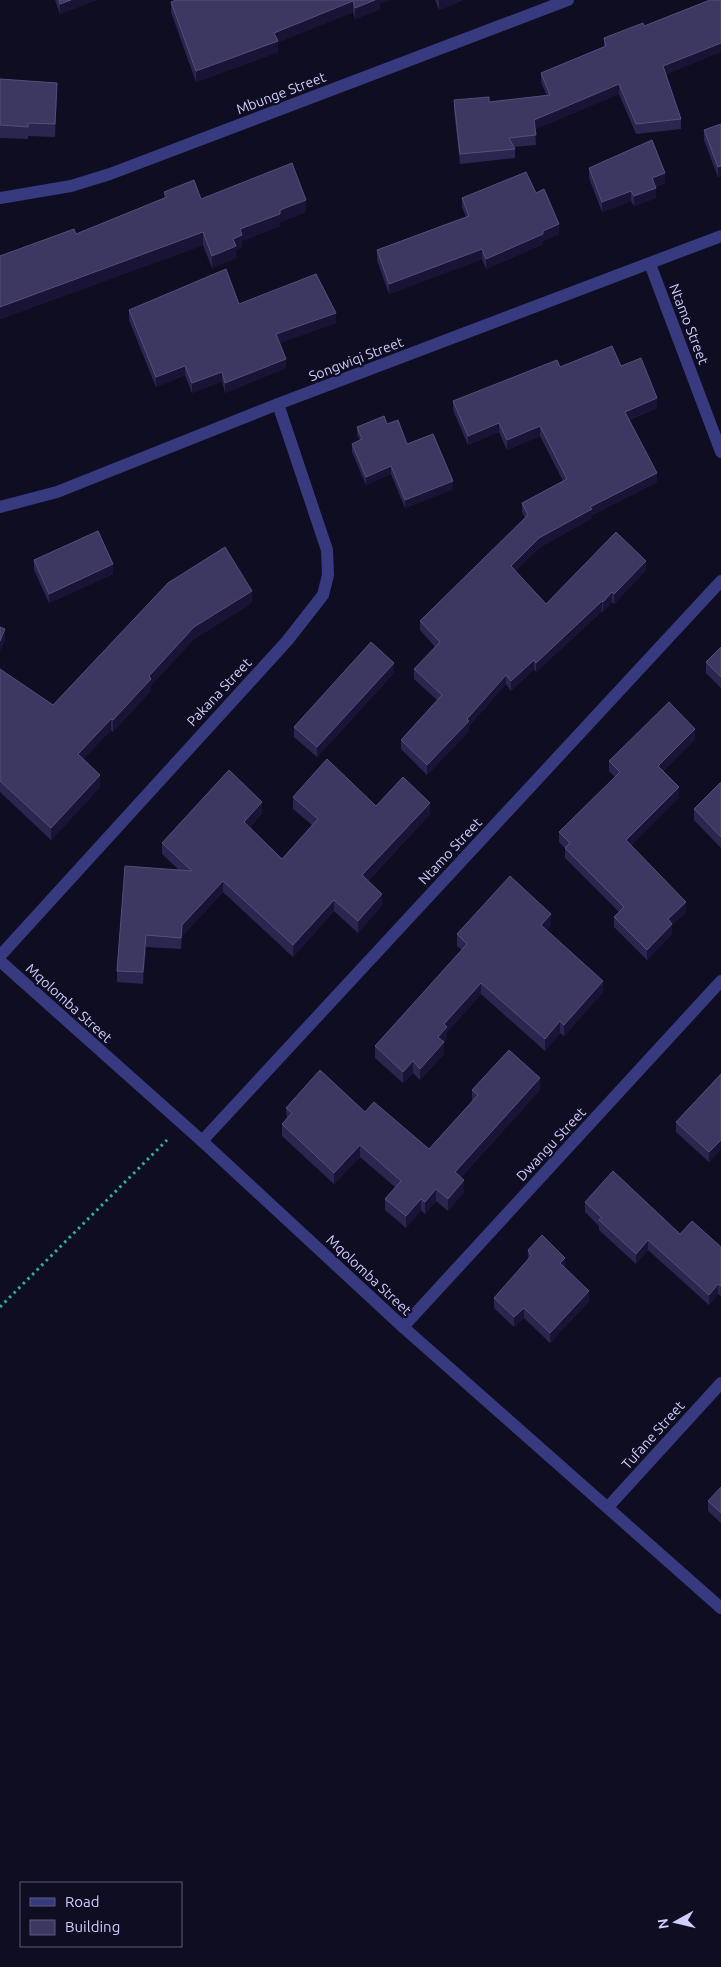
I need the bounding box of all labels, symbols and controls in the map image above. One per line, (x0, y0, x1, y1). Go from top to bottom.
street label: Mbunge Street (234, 68, 328, 117)
street label: Ntamo Street (666, 281, 712, 367)
street label: Songwiqi Street (307, 333, 406, 384)
street label: Pakana Street (183, 654, 255, 729)
street label: Ntamo Street (415, 814, 485, 888)
street label: Mqolomba Street (23, 960, 116, 1046)
street label: Dwangu Street (513, 1104, 589, 1184)
street label: Mqolomba Street (323, 1232, 415, 1319)
street label: Tufane Street (618, 1397, 688, 1472)
legend (20, 1882, 182, 1947)
text: Road (65, 1893, 100, 1910)
north arrow (651, 1897, 701, 1947)
text: Building (65, 1918, 120, 1935)
text: N (654, 1918, 672, 1930)

